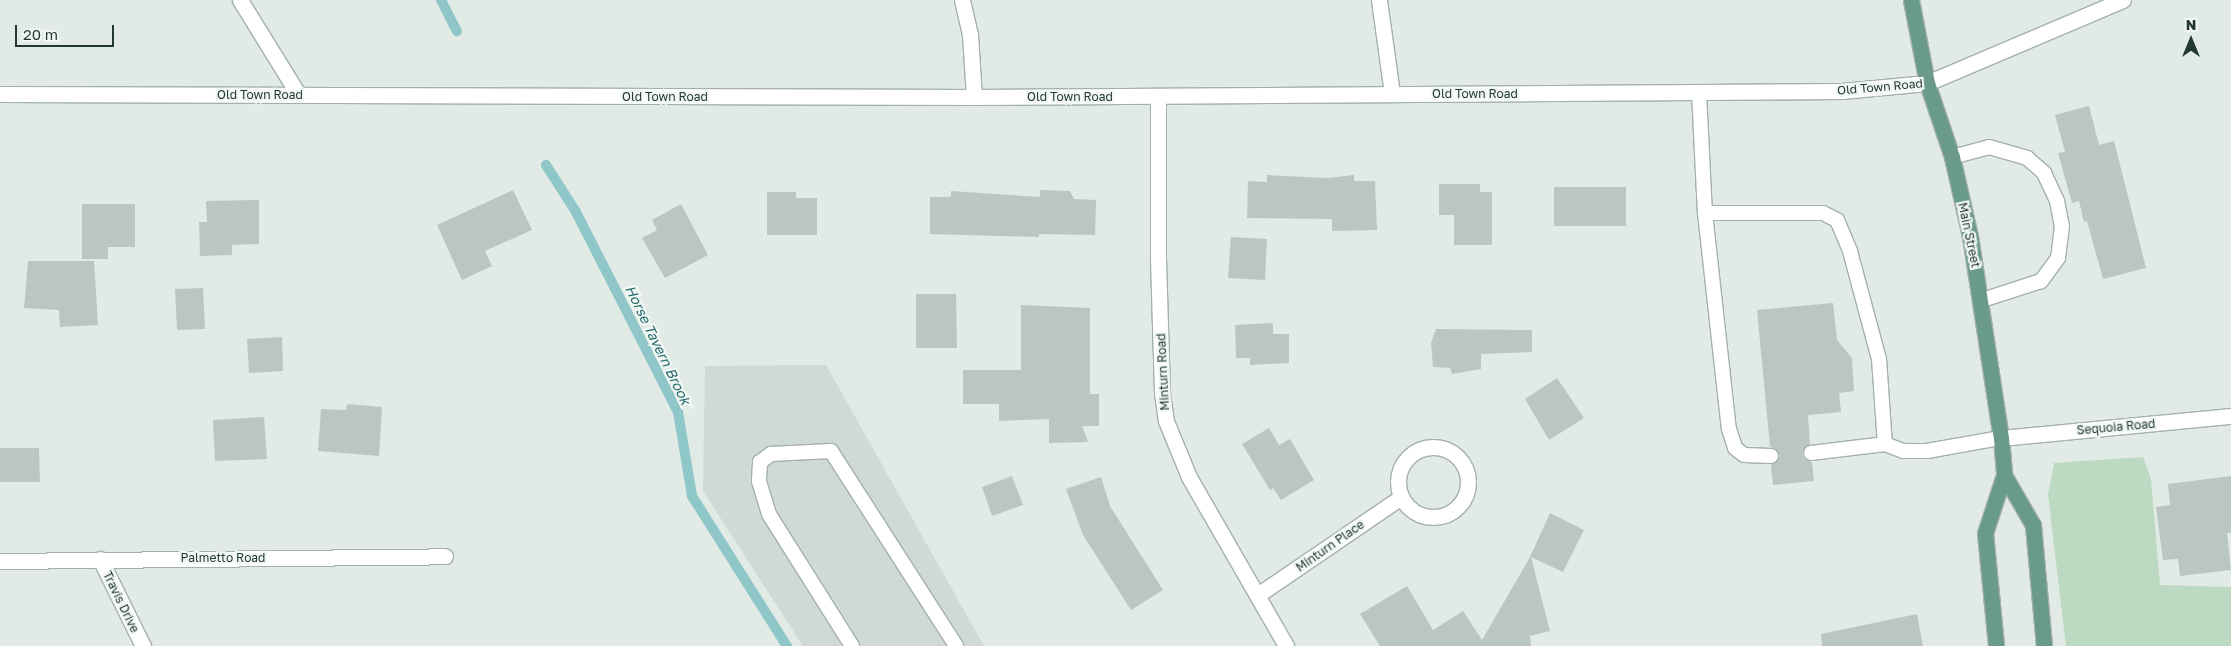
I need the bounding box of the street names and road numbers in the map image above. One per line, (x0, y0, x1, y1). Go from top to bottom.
street label: Old Town Road (1837, 76, 1923, 98)
street label: Old Town Road (1432, 87, 1518, 101)
street label: Old Town Road (217, 88, 303, 102)
street label: Old Town Road (622, 90, 708, 104)
street label: Old Town Road (1027, 90, 1113, 104)
street label: Main Street (1955, 201, 1983, 269)
street label: Minturn Road (1154, 333, 1172, 411)
street label: Sequoia Road (2076, 416, 2156, 438)
street label: Minturn Place (1293, 517, 1367, 575)
street label: Palmetto Road (180, 551, 266, 565)
street label: Travis Drive (100, 569, 142, 635)

